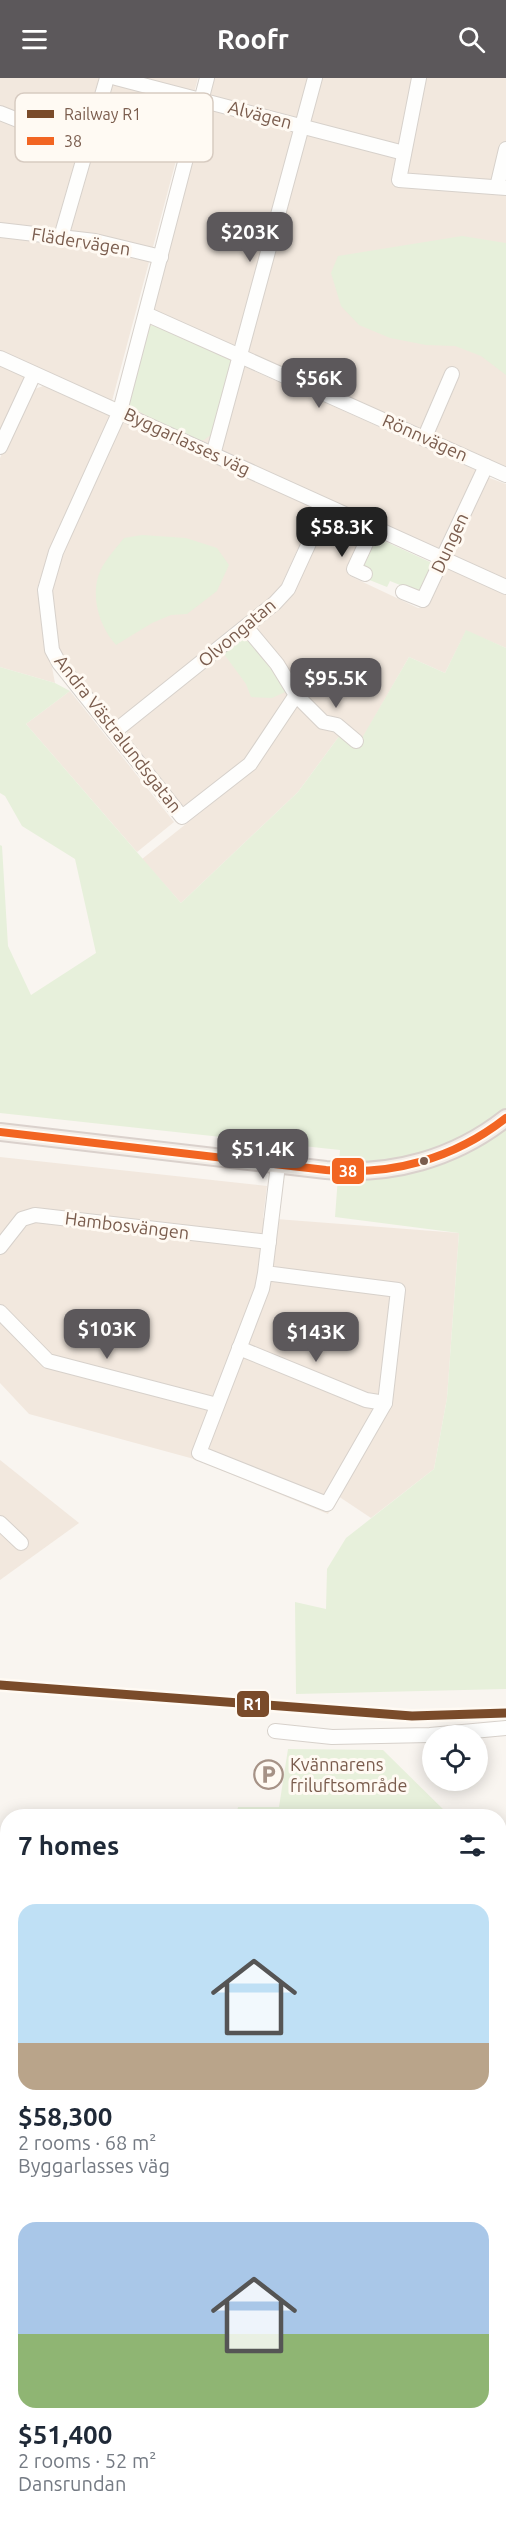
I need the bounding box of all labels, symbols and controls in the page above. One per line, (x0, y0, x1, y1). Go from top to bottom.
icon: menu (18, 23, 51, 56)
icon: search (455, 23, 488, 56)
text: Roofr (217, 24, 289, 54)
legend (15, 93, 213, 162)
street label: Alvägen (226, 96, 294, 132)
text: Railway R1 (64, 105, 141, 123)
text: 38 (64, 132, 82, 150)
pin: $203K (208, 212, 292, 263)
text: $203K (221, 220, 279, 243)
street label: Flädervägen (30, 223, 132, 259)
pin: $56K (283, 358, 355, 409)
text: $56K (295, 366, 343, 389)
street label: Byggarlasses väg (121, 403, 254, 479)
street label: Rönnvägen (380, 409, 471, 465)
pin: $58.3K (293, 507, 391, 558)
street label: Dungen (427, 509, 472, 576)
text: $58.3K (310, 515, 374, 538)
street label: Olvongatan (194, 594, 279, 670)
street label: Andra Västralundsgatan (51, 651, 186, 816)
pin: $95.5K (287, 658, 385, 709)
text: $95.5K (304, 666, 368, 689)
pin: $51.4K (214, 1129, 312, 1180)
text: $51.4K (231, 1137, 295, 1160)
unlabelled marker (418, 1155, 430, 1167)
line badge: 38 (331, 1157, 365, 1185)
text: 38 (339, 1162, 357, 1180)
street label: Hambosvängen (64, 1207, 190, 1243)
pin: $103K (65, 1309, 149, 1360)
pin: $143K (274, 1312, 358, 1363)
text: $103K (78, 1317, 136, 1340)
text: $143K (287, 1320, 345, 1343)
line badge: R1 (236, 1690, 270, 1718)
text: R1 (243, 1695, 263, 1713)
map controls (422, 1725, 488, 1791)
button: locate (422, 1725, 488, 1791)
place label: Kvännarens friluftsområde (290, 1754, 407, 1795)
parking icon: Kvännarens friluftsområde (253, 1759, 285, 1791)
icon: filters (456, 1829, 489, 1862)
text: 7 homes (18, 1831, 119, 1860)
icon: home (200, 1943, 308, 2051)
text: $58,300 (18, 2102, 112, 2131)
text: 2 rooms · 68 m² (18, 2131, 156, 2154)
text: Byggarlasses väg (18, 2154, 170, 2177)
icon: home (200, 2261, 308, 2369)
text: $51,400 (18, 2420, 112, 2449)
text: 2 rooms · 52 m² (18, 2449, 156, 2472)
text: Dansrundan (18, 2472, 126, 2495)

